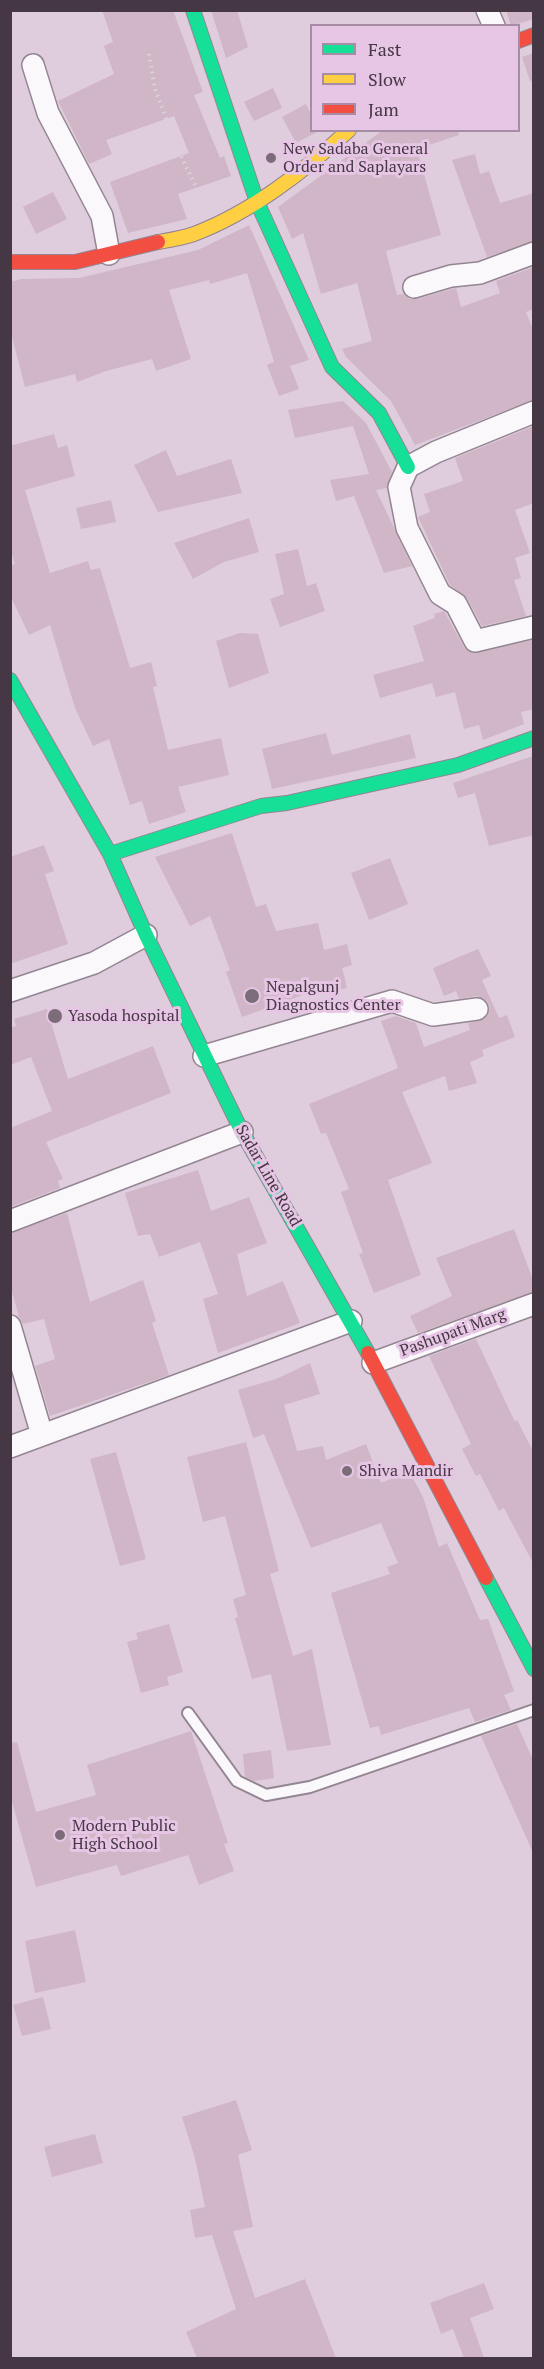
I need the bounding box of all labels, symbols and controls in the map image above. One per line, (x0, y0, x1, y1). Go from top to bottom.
legend (310, 24, 520, 132)
text: Fast (368, 37, 401, 61)
text: Slow (368, 67, 406, 91)
text: Jam (368, 97, 399, 121)
place label: New Sadaba General Order and Saplayars (283, 139, 428, 177)
marker: New Sadaba General Order and Saplayars (264, 151, 278, 165)
place label: Nepalgunj Diagnostics Center (266, 977, 401, 1015)
marker: Nepalgunj Diagnostics Center (243, 987, 261, 1005)
place label: Yasoda hospital (68, 1006, 180, 1026)
marker: Yasoda hospital (46, 1007, 64, 1025)
street label: Sadar Line Road (231, 1122, 305, 1230)
street label: Pashupati Marg (397, 1305, 509, 1361)
place label: Shiva Mandir (359, 1461, 453, 1481)
marker: Shiva Mandir (340, 1464, 354, 1478)
place label: Modern Public High School (72, 1816, 176, 1854)
marker: Modern Public High School (53, 1828, 67, 1842)

